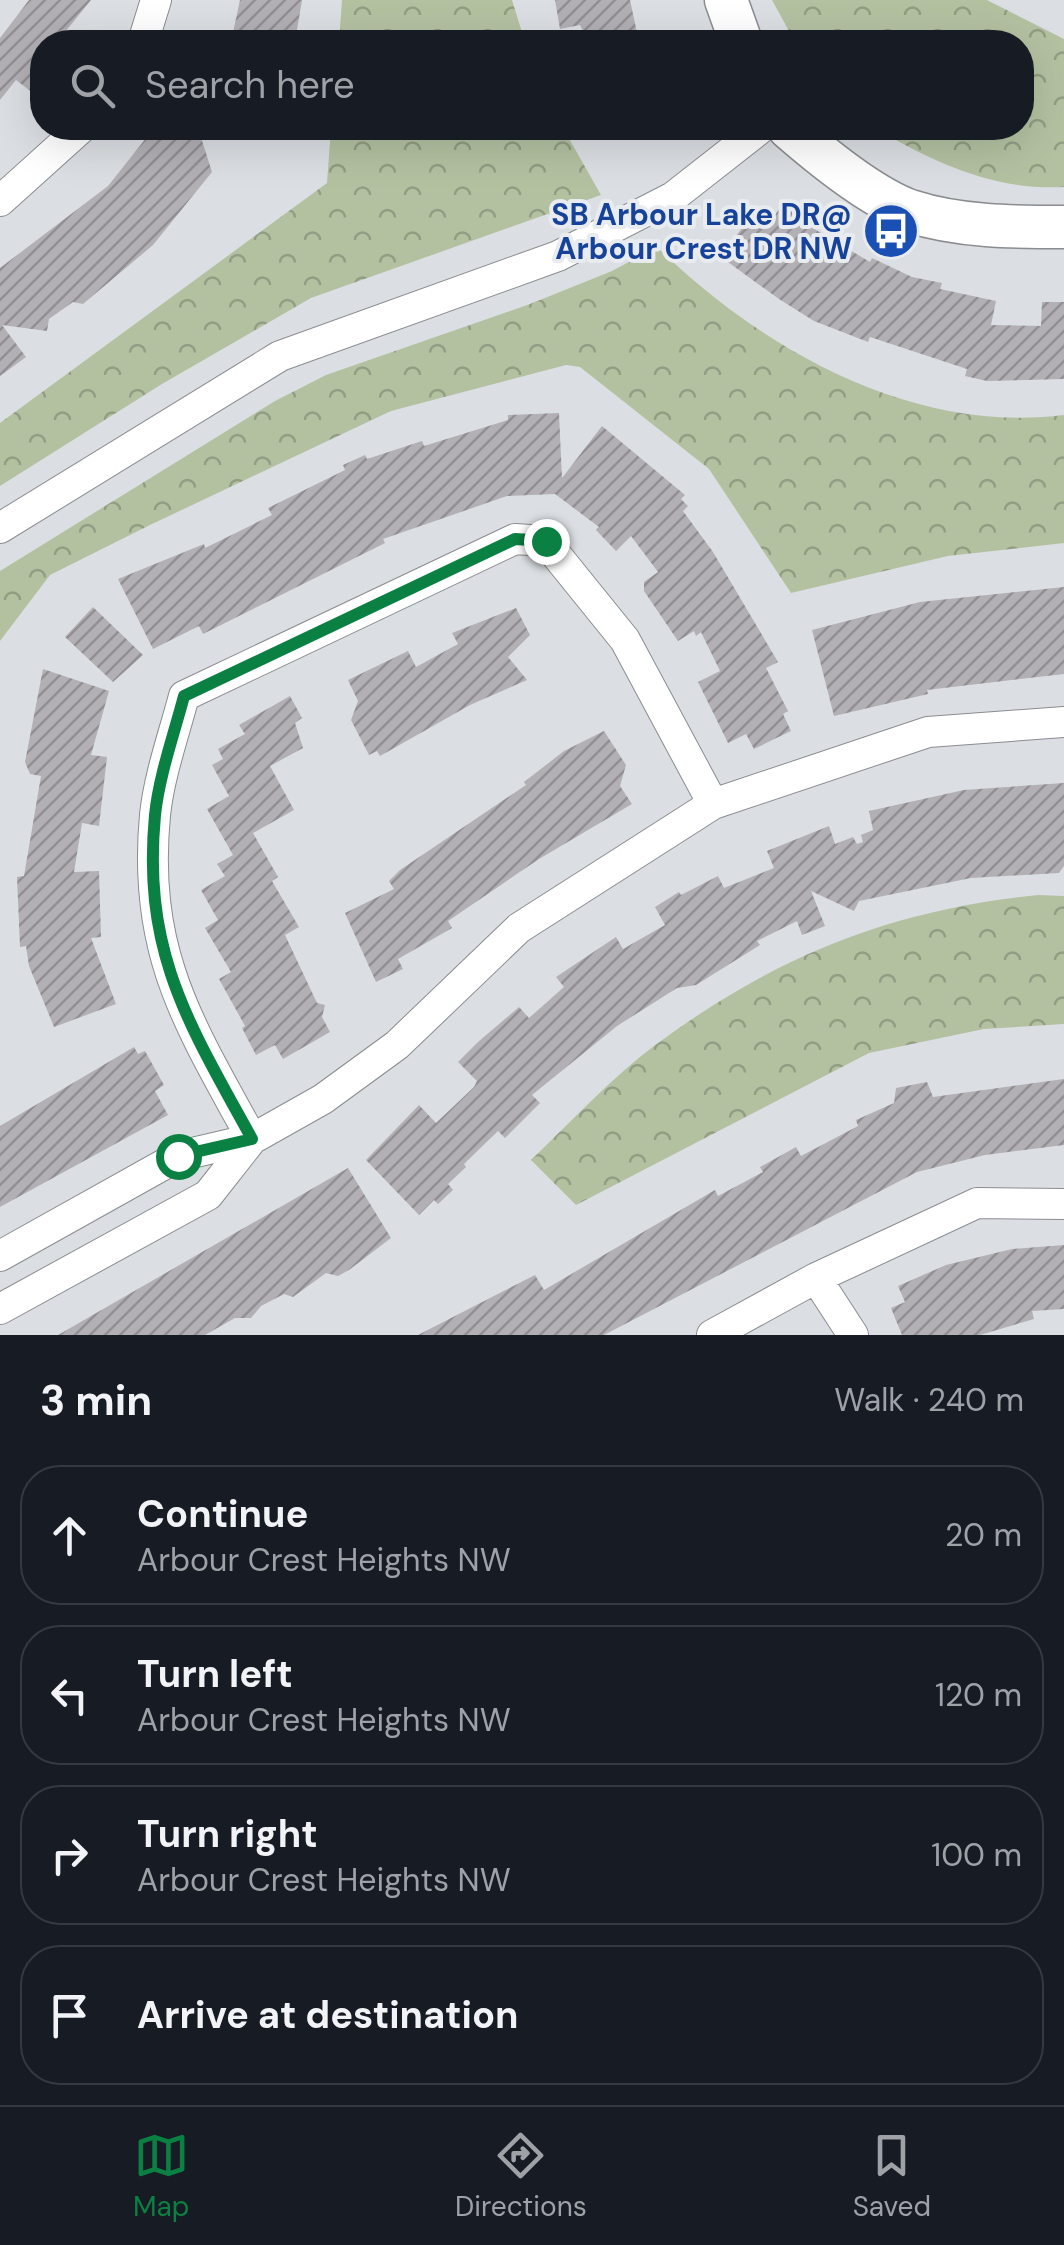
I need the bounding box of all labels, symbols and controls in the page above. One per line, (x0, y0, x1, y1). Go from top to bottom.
search box (30, 30, 1034, 140)
icon: search (65, 58, 120, 113)
text: Search here (145, 60, 355, 110)
place label: SB Arbour Lake DR@ Arbour Crest DR NW (551, 195, 852, 268)
bus stop icon: SB Arbour Lake DR@ Arbour Crest DR NW (861, 201, 921, 261)
route end (524, 519, 570, 565)
route start (156, 1134, 202, 1180)
text: 3 min (40, 1373, 152, 1428)
text: Walk · 240 m (834, 1379, 1024, 1421)
text: Continue (137, 1489, 308, 1539)
icon: ahead (42, 1508, 97, 1563)
text: 20 m (945, 1514, 1022, 1556)
text: Arbour Crest Heights NW (137, 1539, 511, 1581)
text: Turn left (137, 1649, 293, 1699)
icon: left (42, 1668, 97, 1723)
text: 120 m (935, 1674, 1022, 1716)
text: Arbour Crest Heights NW (137, 1699, 511, 1741)
text: Turn right (137, 1809, 318, 1859)
icon: right (42, 1828, 97, 1883)
text: 100 m (931, 1834, 1022, 1876)
text: Arbour Crest Heights NW (137, 1859, 511, 1901)
icon: arrive (42, 1988, 97, 2043)
text: Arrive at destination (137, 1990, 519, 2040)
tab: Map (133, 2128, 189, 2225)
tab: Directions (455, 2128, 587, 2225)
tab: Saved (853, 2128, 931, 2225)

